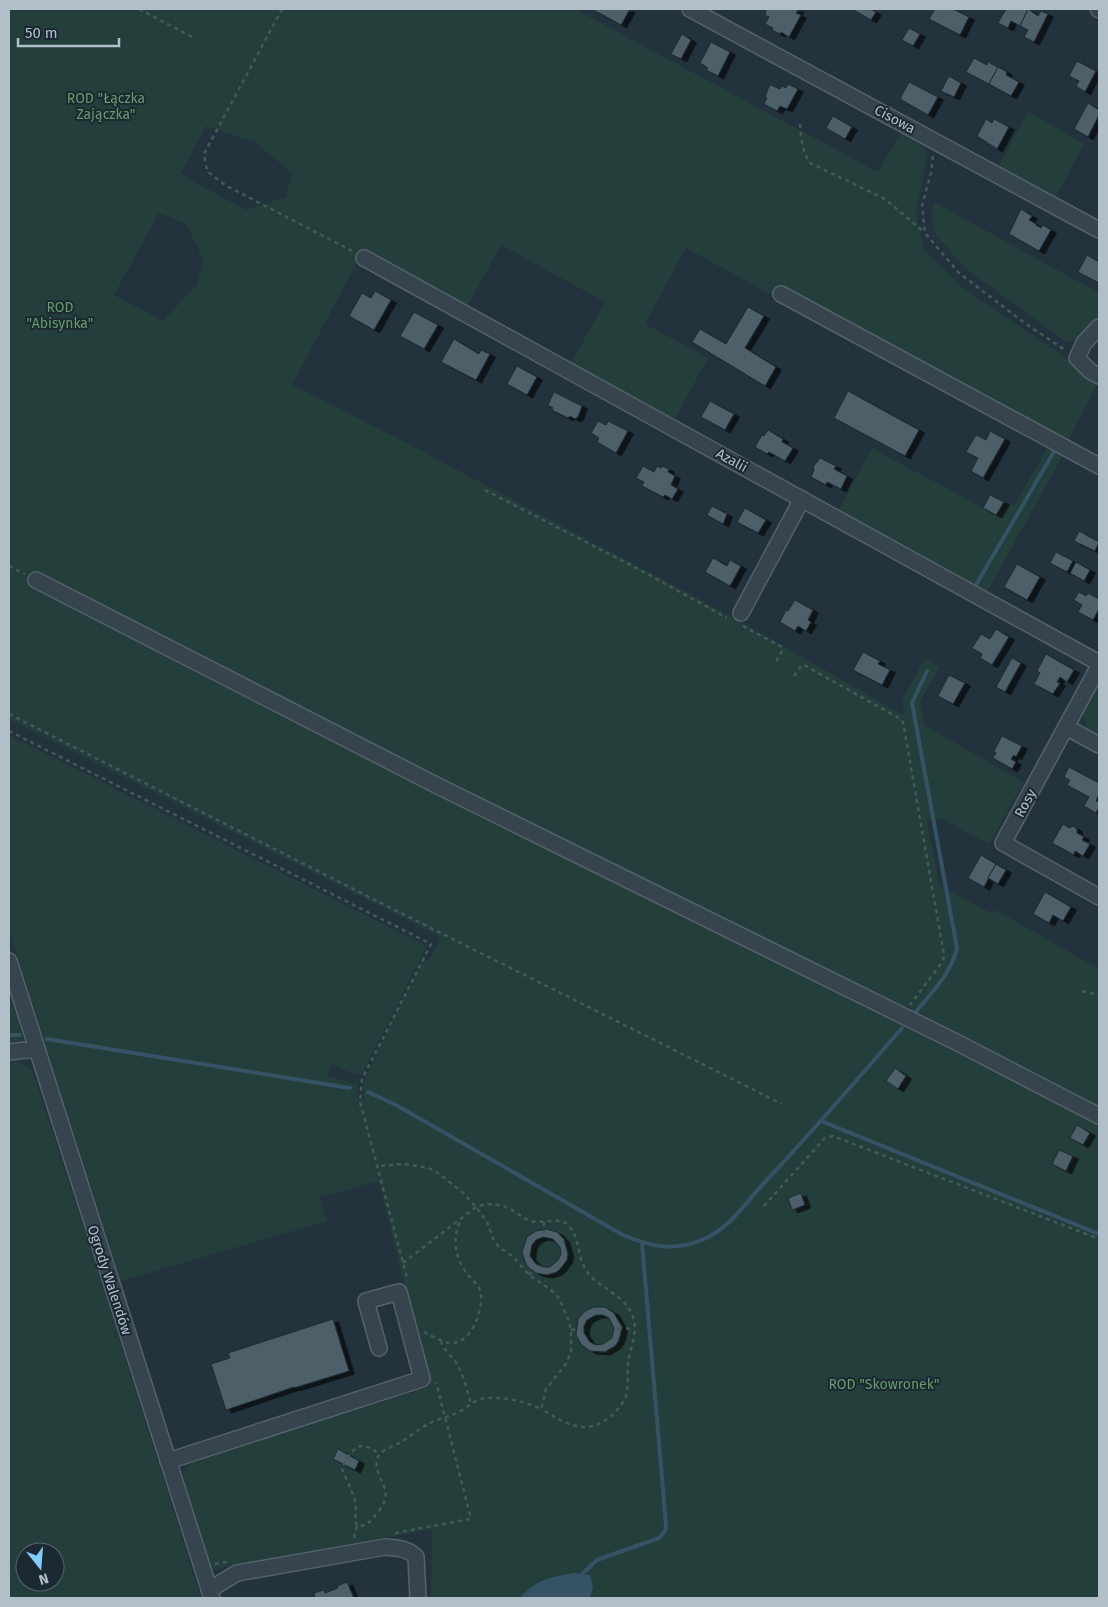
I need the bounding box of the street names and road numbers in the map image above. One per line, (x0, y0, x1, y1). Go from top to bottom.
street label: Cisowa (871, 102, 918, 137)
street label: Azalii (713, 445, 750, 476)
street label: Rosy (1011, 786, 1040, 820)
street label: Ogrody Walendów (84, 1223, 135, 1337)

